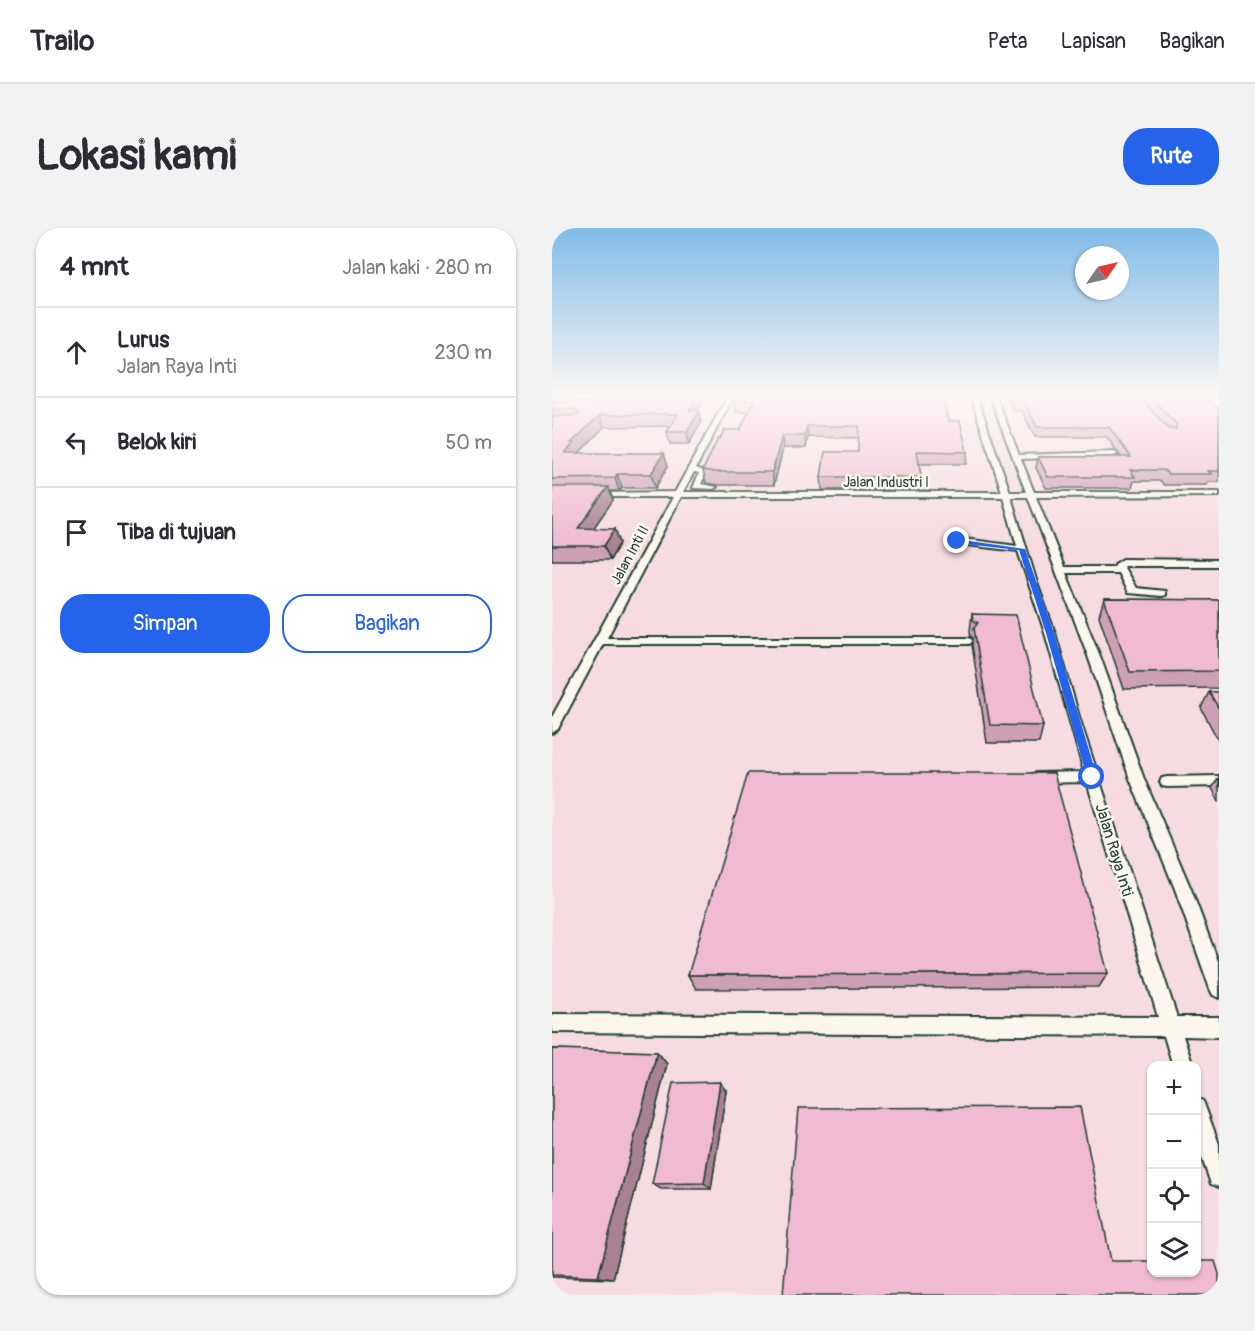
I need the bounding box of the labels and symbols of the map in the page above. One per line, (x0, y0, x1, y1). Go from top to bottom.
north arrow (1075, 246, 1129, 300)
street label: Jalan Industri I (843, 474, 929, 491)
street label: Jalan Inti II (607, 523, 653, 587)
route end (943, 527, 969, 553)
route start (1078, 763, 1104, 789)
street label: Jalan Raya Inti (1090, 801, 1138, 899)

